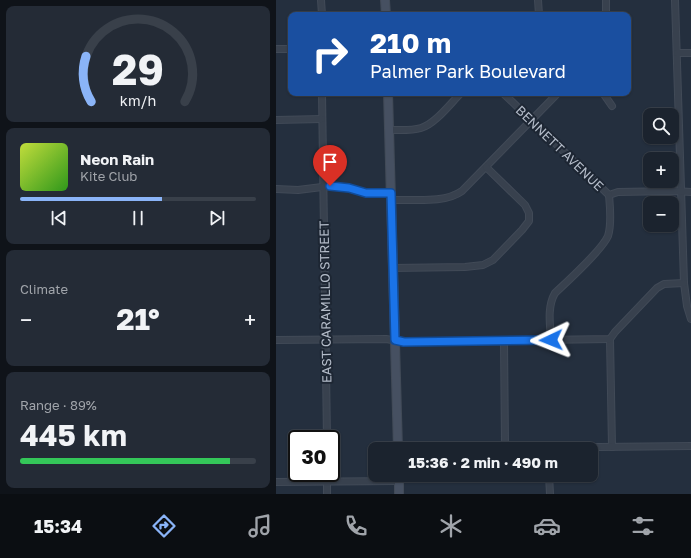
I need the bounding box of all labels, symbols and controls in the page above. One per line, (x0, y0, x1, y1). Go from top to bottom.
text: 210 m (370, 26, 451, 59)
icon: right (304, 28, 356, 80)
text: 29 (112, 44, 164, 94)
text: Palmer Park Boulevard (370, 60, 566, 82)
text: km/h (120, 92, 156, 109)
street label: BENNETT AVENUE (513, 102, 607, 194)
map controls (643, 108, 679, 232)
button: search (643, 108, 679, 144)
pin (313, 145, 347, 186)
text: Neon Rain (80, 150, 154, 168)
icon: arrive (319, 151, 341, 173)
button: + (643, 152, 679, 188)
text: Kite Club (80, 168, 137, 184)
button: − (643, 196, 679, 232)
icon: previous (48, 207, 70, 229)
icon: pause (127, 207, 149, 229)
icon: next (206, 207, 228, 229)
street label: EAST CARAMILLO STREET (316, 221, 334, 383)
text: Climate (20, 281, 68, 297)
text: 21° (116, 301, 160, 337)
text: − (20, 306, 32, 333)
text: + (244, 306, 256, 333)
position arrow (530, 319, 572, 361)
text: Range · 89% (20, 397, 97, 413)
text: 445 km (20, 417, 127, 453)
speed limit sign: 30 (288, 430, 340, 482)
text: 15:36 · 2 min · 490 m (408, 453, 558, 471)
icon: directions (150, 512, 178, 540)
icon: music (246, 512, 274, 540)
icon: phone (342, 512, 370, 540)
icon: climate (437, 512, 465, 540)
icon: car (533, 512, 561, 540)
icon: filters (629, 512, 657, 540)
text: 15:34 (34, 515, 82, 537)

